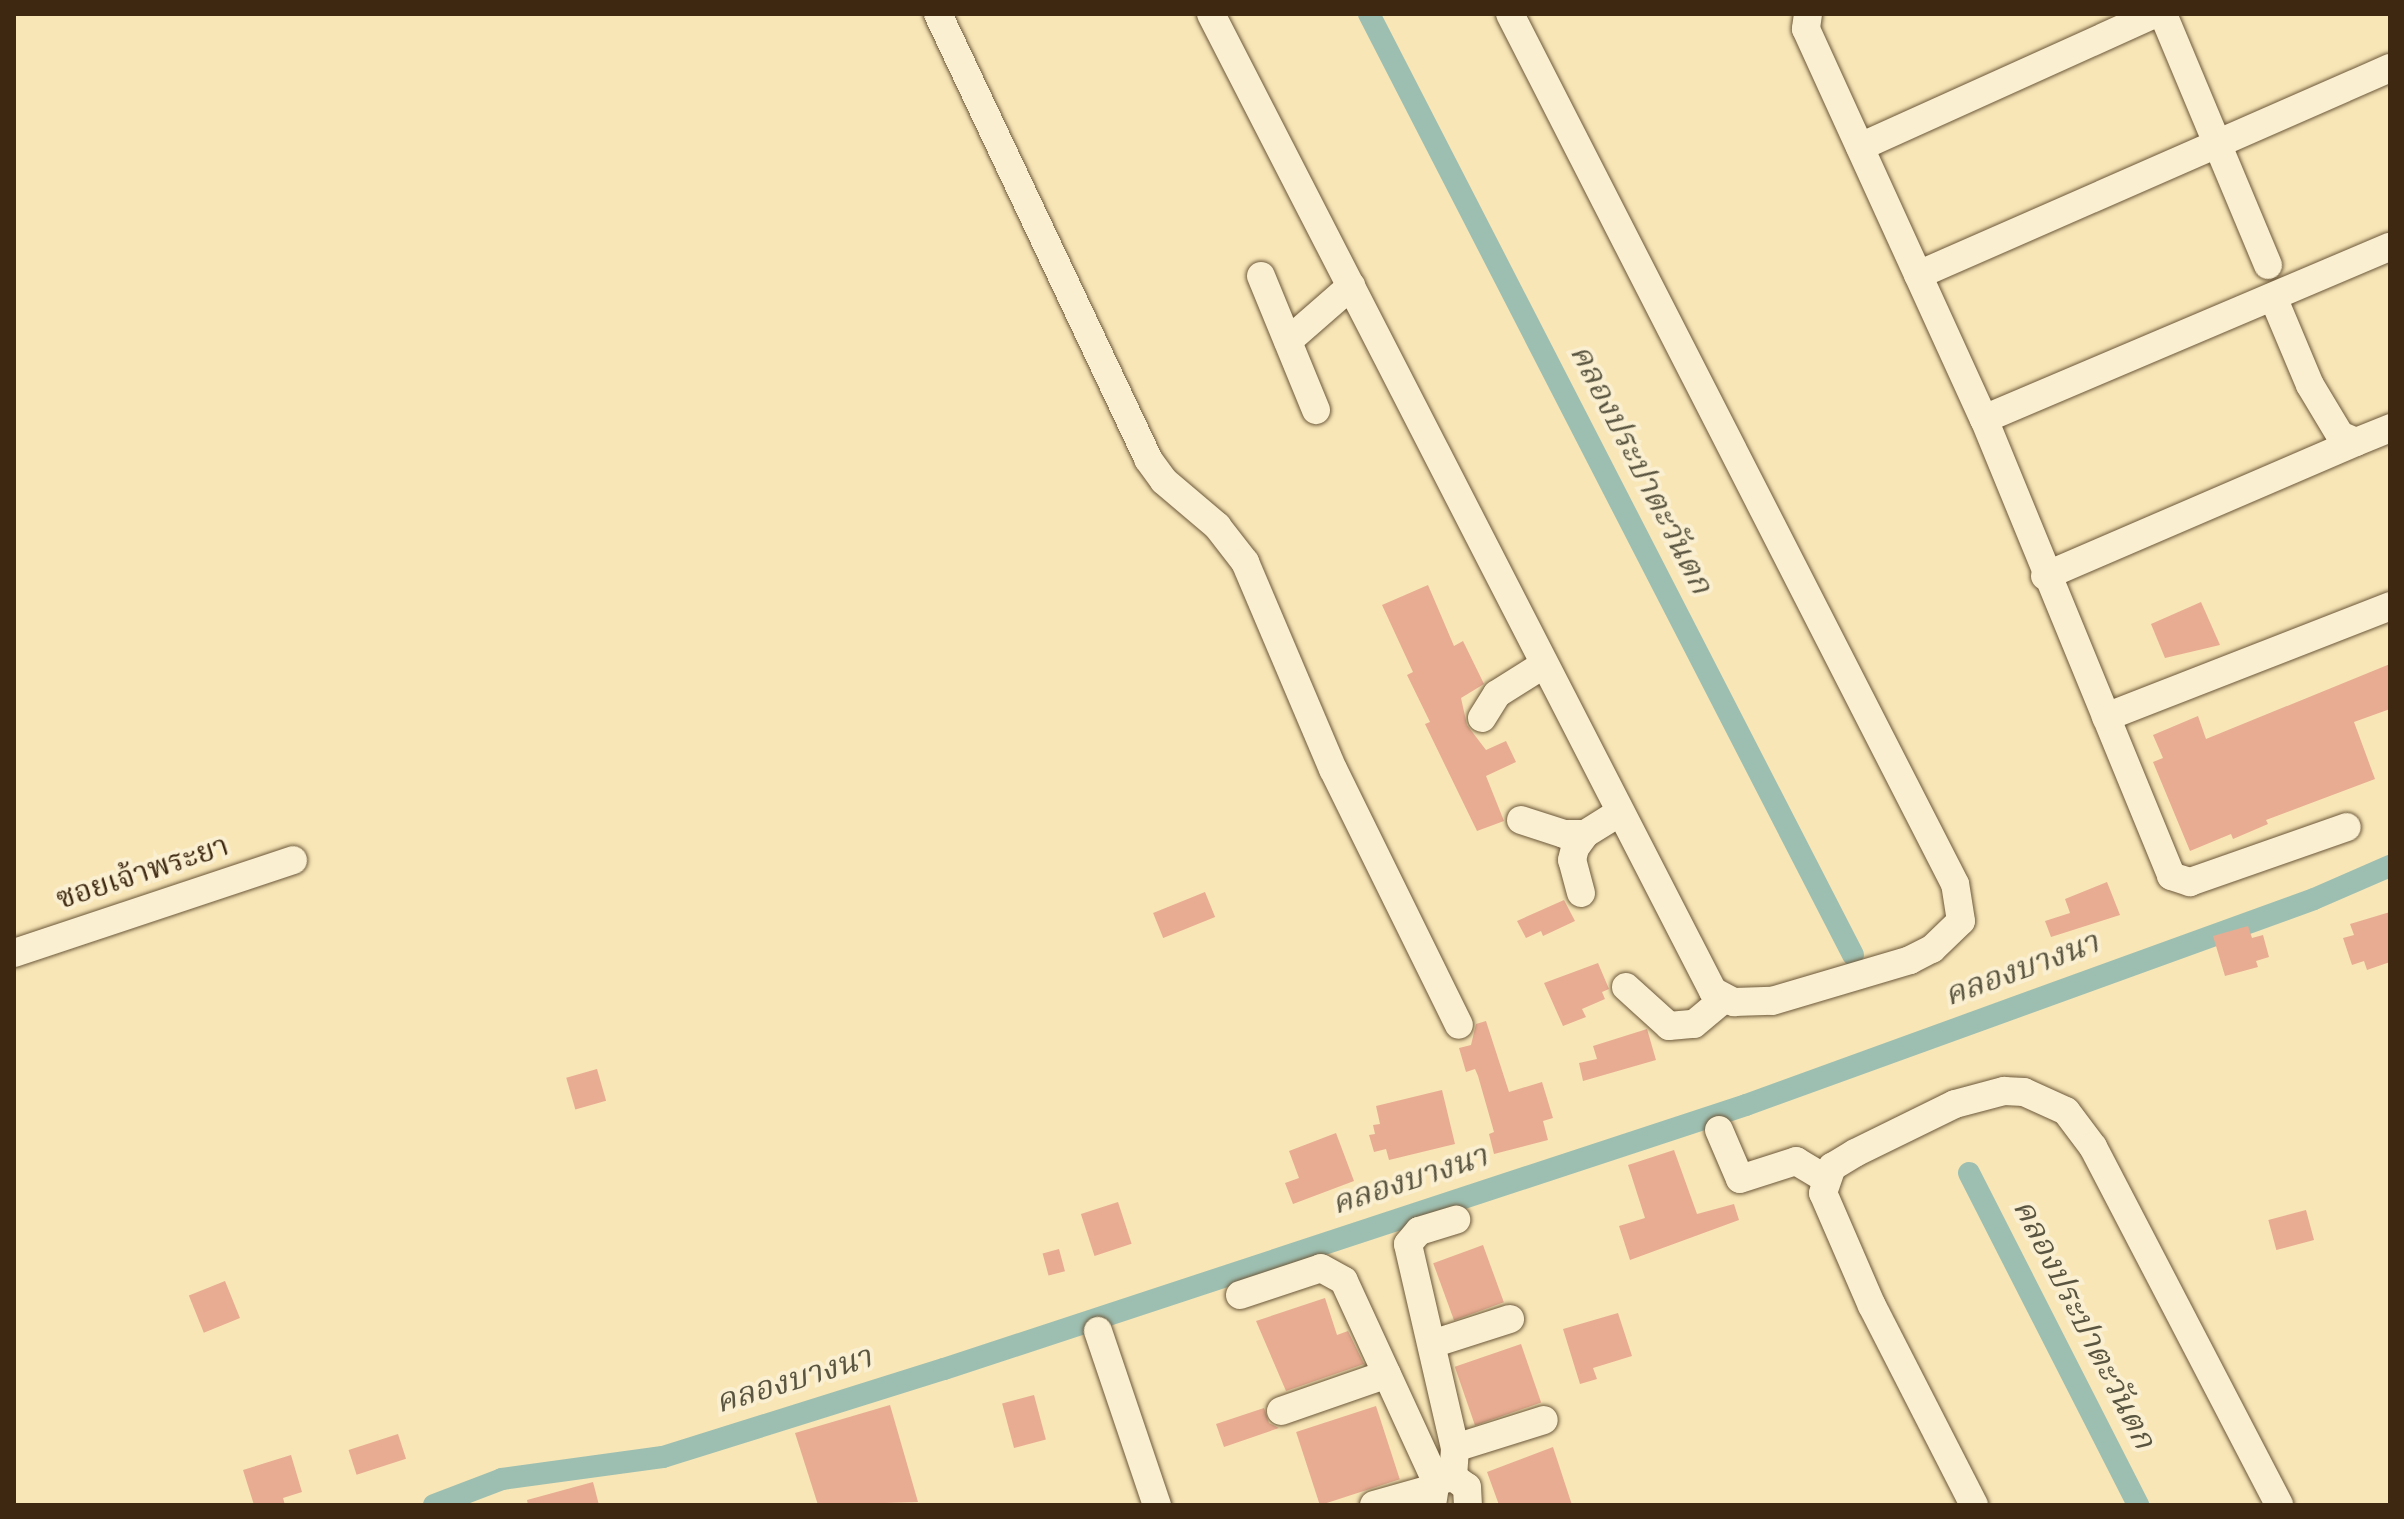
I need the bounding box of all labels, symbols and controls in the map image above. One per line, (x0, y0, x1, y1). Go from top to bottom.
water label: คลองประปาตะวันตก (1559, 339, 1719, 601)
street label: ซอยเจ้าพระยา (52, 829, 234, 919)
water label: คลองบางนา (1940, 925, 2104, 1017)
water label: คลองบางนา (1327, 1139, 1493, 1225)
water label: คลองประปาตะวันตก (2002, 1194, 2162, 1456)
water label: คลองบางนา (711, 1340, 877, 1424)

